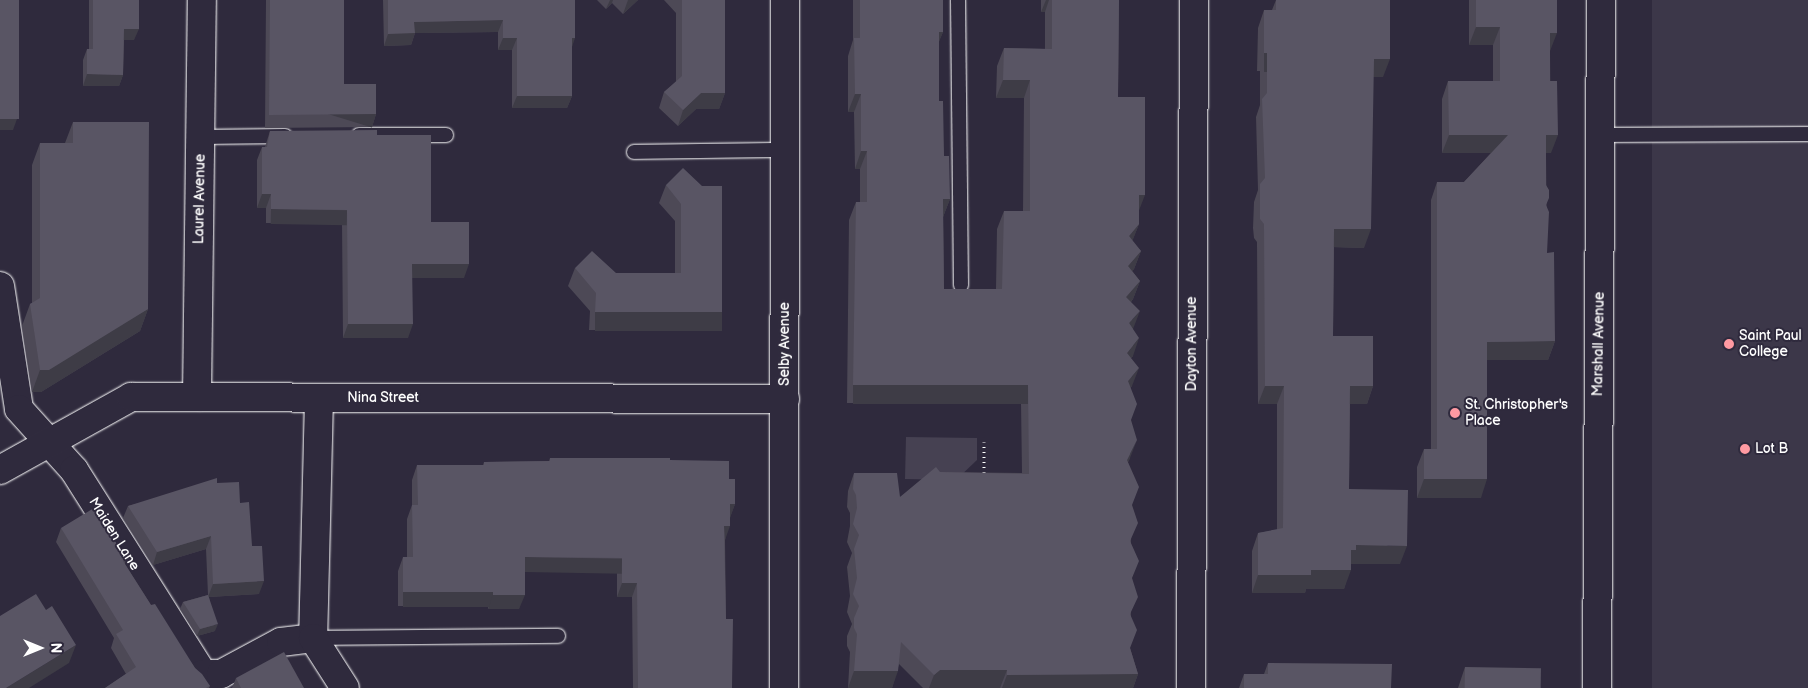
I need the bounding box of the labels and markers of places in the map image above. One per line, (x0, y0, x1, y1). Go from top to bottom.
place label: Saint Paul College (1739, 328, 1802, 361)
marker: Saint Paul College (1723, 338, 1735, 350)
place label: St. Christopher's Place (1465, 397, 1568, 430)
marker: St. Christopher's Place (1449, 407, 1461, 419)
place label: Lot B (1755, 441, 1788, 457)
marker: Lot B (1739, 443, 1751, 455)

